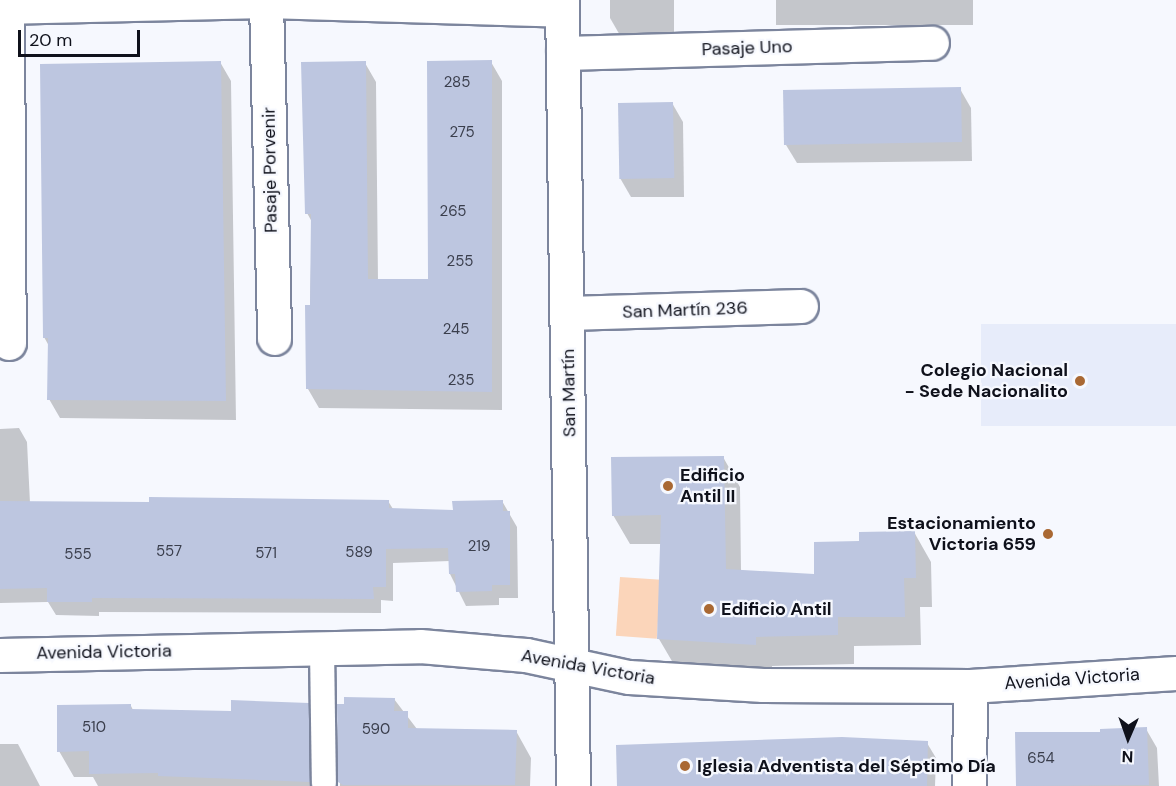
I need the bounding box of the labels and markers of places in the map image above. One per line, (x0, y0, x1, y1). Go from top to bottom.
place label: Colegio Nacional - Sede Nacionalito (904, 360, 1068, 403)
marker: Colegio Nacional - Sede Nacionalito (1073, 374, 1087, 388)
place label: Edificio Antil II (680, 465, 745, 508)
marker: Edificio Antil II (661, 479, 675, 493)
place label: Estacionamiento Victoria 659 (887, 513, 1036, 556)
marker: Estacionamiento Victoria 659 (1041, 527, 1055, 541)
place label: Edificio Antil (721, 598, 832, 620)
marker: Edificio Antil (702, 602, 716, 616)
place label: Iglesia Adventista del Séptimo Día (697, 755, 996, 777)
marker: Iglesia Adventista del Séptimo Día (678, 759, 692, 773)

